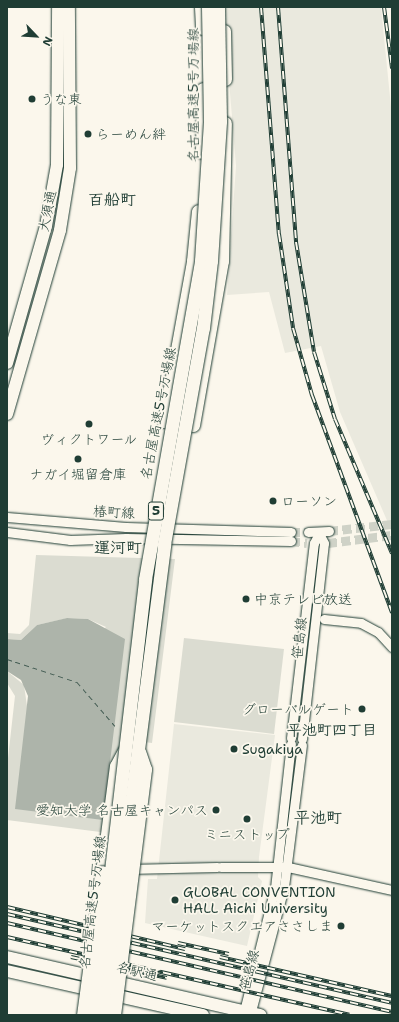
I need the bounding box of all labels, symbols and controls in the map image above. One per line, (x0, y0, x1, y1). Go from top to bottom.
north arrow (16, 16, 56, 56)
street label: 名古屋高速5号万場線 (185, 28, 201, 162)
text: N (39, 34, 56, 48)
place label: うな東 (40, 91, 82, 107)
marker: うな東 (27, 94, 37, 104)
place label: らーめん絆 (96, 126, 166, 142)
marker: らーめん絆 (83, 129, 93, 139)
street label: 大須通 (35, 189, 59, 233)
district label: 百船町 (88, 190, 136, 210)
street label: 名古屋高速5号万場線 (137, 345, 179, 481)
marker: ヴィクトワール (84, 419, 94, 429)
place label: ヴィクトワール (40, 431, 138, 447)
marker: ナガイ堀留倉庫 (73, 454, 83, 464)
place label: ナガイ堀留倉庫 (29, 466, 127, 482)
place label: ローソン (281, 493, 337, 509)
marker: ローソン (268, 496, 278, 506)
road number: 5 (147, 500, 165, 522)
street label: 椿町線 (93, 503, 135, 521)
district label: 運河町 (94, 538, 142, 558)
place label: 中京テレビ放送 (254, 591, 352, 607)
marker: 中京テレビ放送 (241, 594, 251, 604)
street label: 笹島線 (288, 616, 310, 660)
place label: グローバルゲート (242, 701, 354, 717)
marker: グローバルゲート (357, 704, 367, 714)
district label: 平池町四丁目 (287, 722, 377, 740)
place label: Sugakiya (242, 741, 303, 757)
marker: Sugakiya (229, 744, 239, 754)
place label: 愛知大学 名古屋キャンパス (35, 802, 208, 818)
marker: 愛知大学 名古屋キャンパス (211, 805, 221, 815)
district label: 平池町 (294, 808, 342, 828)
marker: ミニストップ (242, 814, 252, 824)
place label: ミニストップ (205, 826, 289, 842)
street label: 名古屋高速5号万場線 (75, 834, 109, 970)
place label: GLOBAL CONVENTION HALL Aichi University (183, 884, 336, 916)
marker: GLOBAL CONVENTION HALL Aichi University (170, 895, 180, 905)
place label: マーケットスクエアささしま (151, 918, 333, 934)
marker: マーケットスクエアささしま (336, 921, 346, 931)
street label: 笹島線 (236, 948, 262, 992)
street label: 名駅通 (115, 958, 159, 984)

